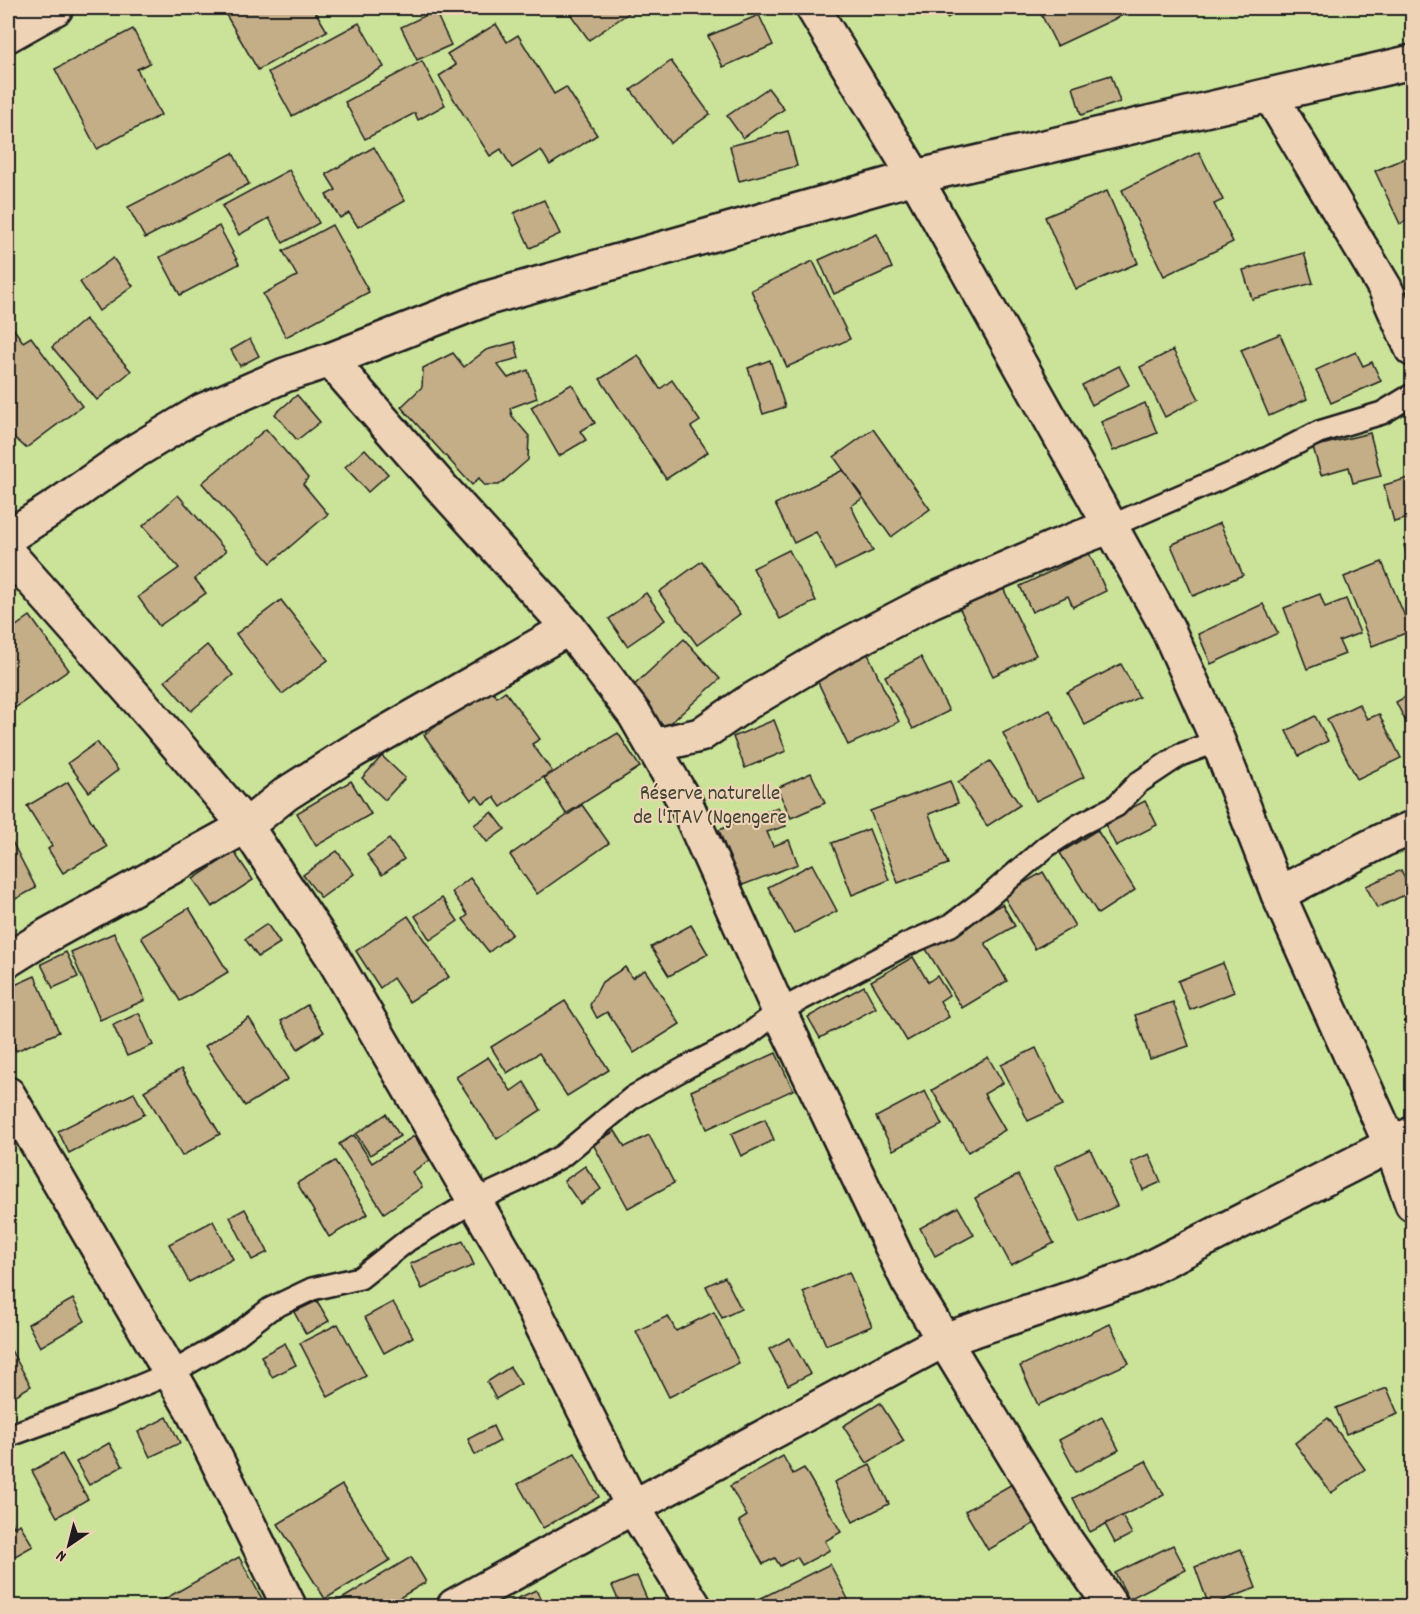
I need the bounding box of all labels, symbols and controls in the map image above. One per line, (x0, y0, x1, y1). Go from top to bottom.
park label: Réserve naturelle de l'ITAV (Ngengere (633, 780, 787, 834)
north arrow (39, 1515, 99, 1575)
text: N (52, 1543, 72, 1567)

